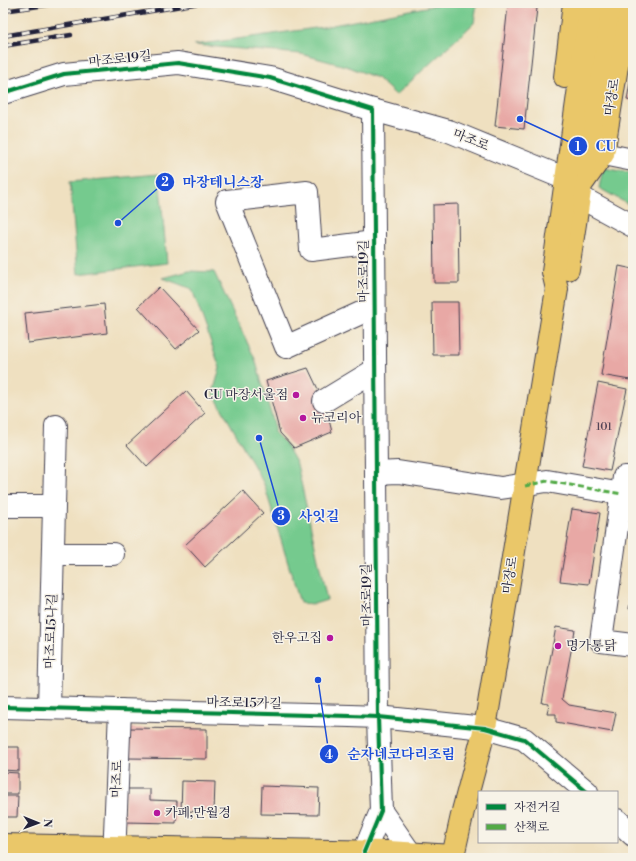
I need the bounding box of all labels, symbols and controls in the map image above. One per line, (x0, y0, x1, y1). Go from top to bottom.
street label: 마조로19길 (88, 48, 152, 70)
street label: 마장로 (601, 77, 623, 117)
street label: 마조로 (451, 126, 492, 155)
callout: CU (568, 133, 625, 159)
text: CU (596, 138, 617, 156)
text: 1 (575, 140, 581, 155)
callout: 마장테니스장 (155, 169, 272, 195)
text: 마장테니스장 (182, 174, 264, 192)
text: 2 (161, 175, 169, 190)
street label: 마조로19길 (356, 239, 372, 303)
place label: CU 마장서울점 (204, 387, 288, 403)
marker: CU 마장서울점 (291, 390, 301, 400)
place label: 뉴코리아 (311, 410, 362, 426)
marker: 뉴코리아 (298, 413, 308, 423)
house number: 101 (596, 420, 612, 434)
callout: 사잇길 (271, 503, 347, 529)
text: 사잇길 (299, 508, 339, 526)
text: 3 (277, 509, 285, 524)
street label: 마장로 (499, 555, 521, 595)
street label: 마조로19길 (358, 563, 376, 627)
street label: 마조로15나길 (42, 593, 60, 669)
place label: 한우고집 (272, 630, 322, 646)
marker: 한우고집 (325, 633, 335, 643)
place label: 명가통닭 (566, 638, 617, 654)
marker: 명가통닭 (553, 641, 563, 651)
street label: 마조로15가길 (206, 694, 282, 712)
callout: 순자네코다리조림 (319, 741, 463, 767)
text: 순자네코다리조림 (347, 746, 455, 764)
text: 4 (325, 748, 333, 763)
street label: 마조로 (108, 759, 126, 798)
legend (478, 791, 618, 843)
text: 자전거길 (514, 800, 560, 815)
north arrow (18, 803, 58, 843)
place label: 카페,만월경 (165, 805, 231, 821)
marker: 카페,만월경 (152, 808, 162, 818)
text: N (40, 819, 54, 828)
text: 산책로 (514, 820, 549, 835)

